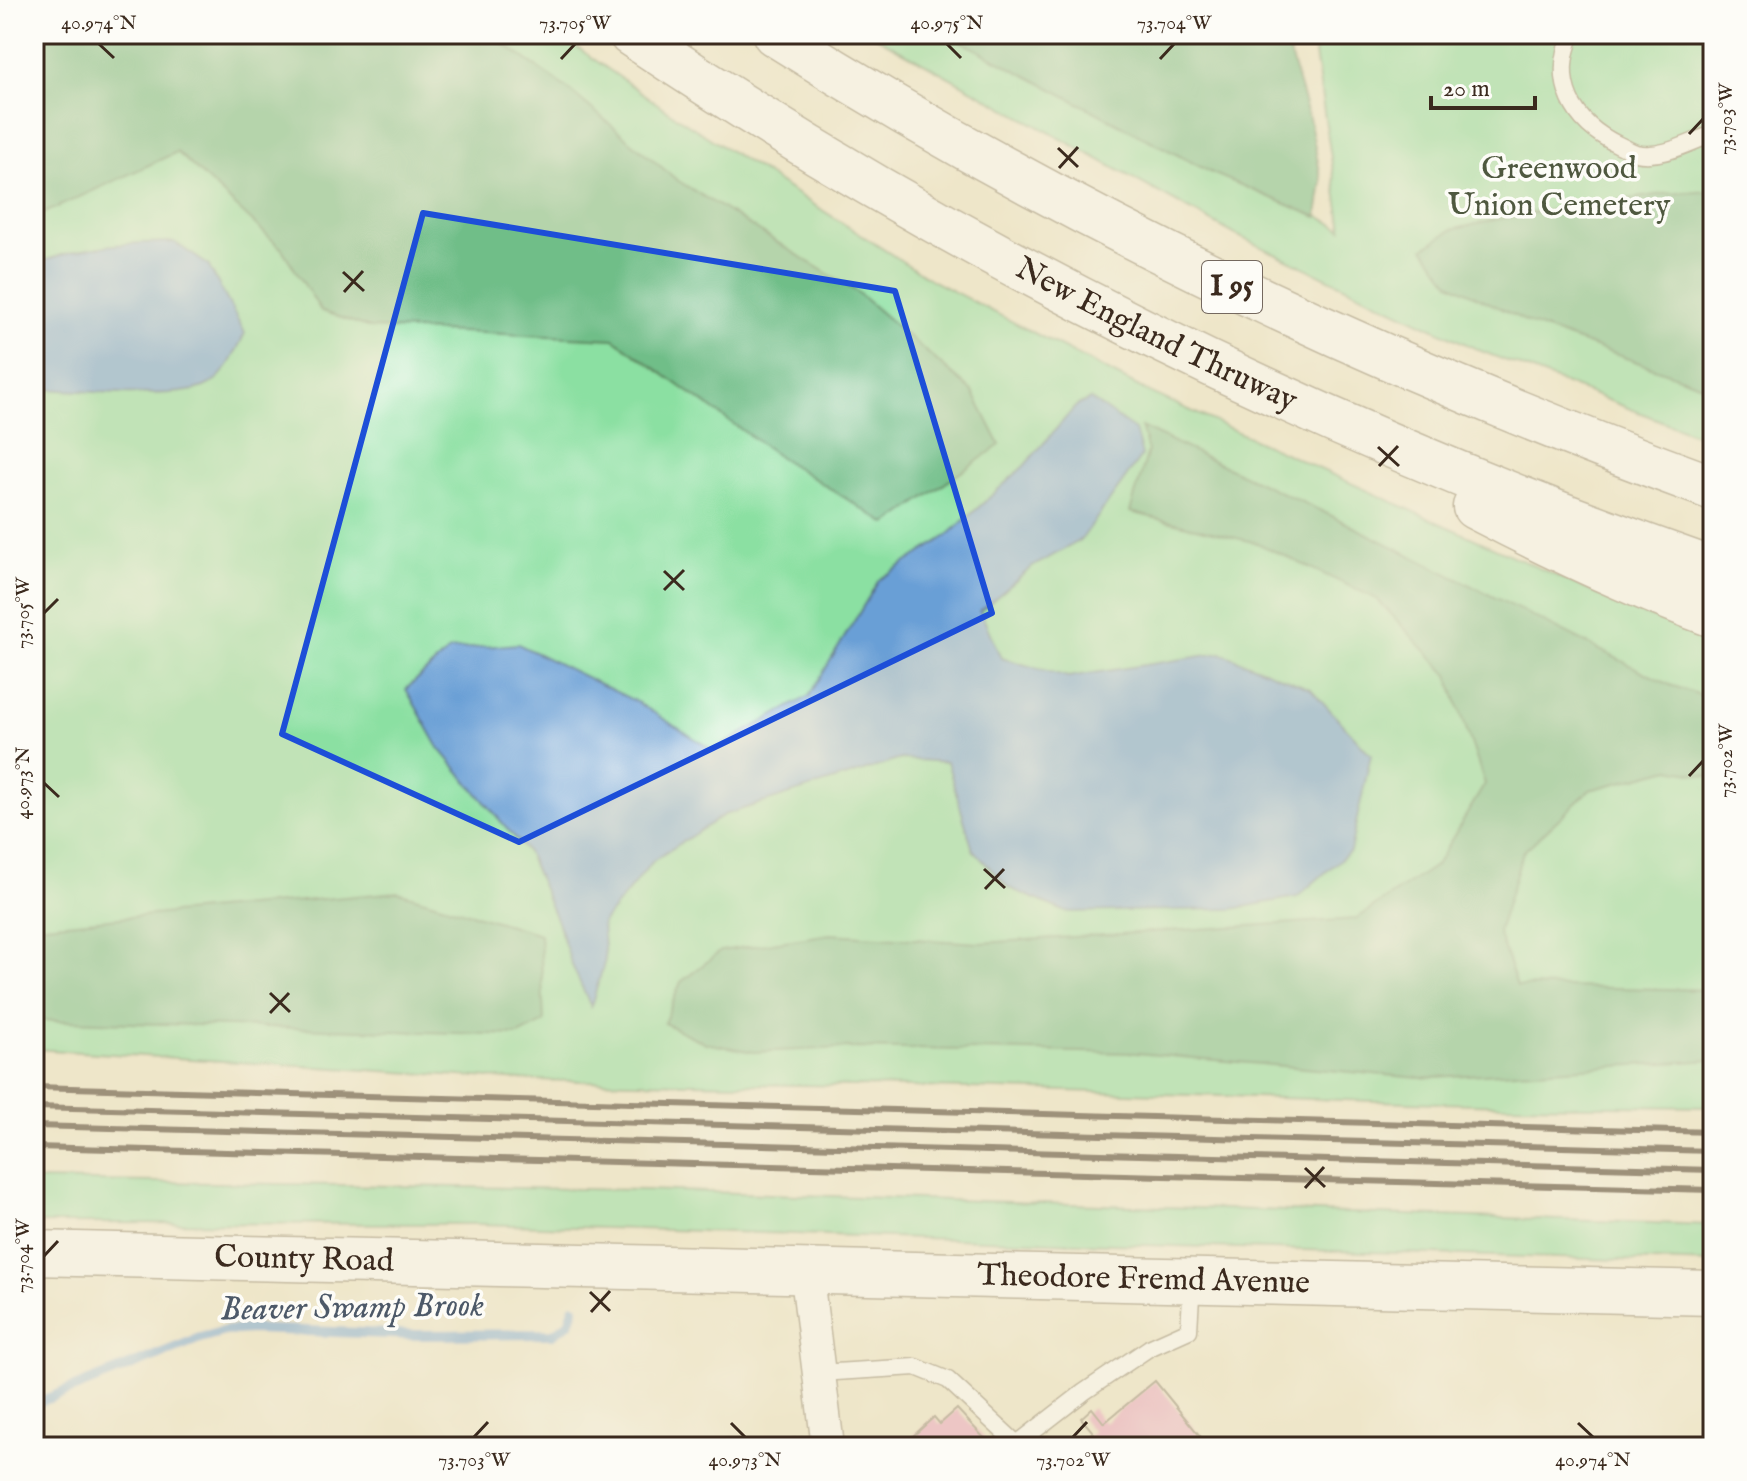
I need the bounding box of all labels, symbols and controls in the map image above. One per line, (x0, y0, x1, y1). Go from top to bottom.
text: 40.974°N (61, 11, 137, 36)
text: 73.705°W (539, 11, 612, 36)
text: 40.975°N (911, 11, 983, 36)
text: 73.704°W (1137, 11, 1212, 36)
scale bar (1431, 60, 1535, 110)
text: 20 m (1443, 74, 1490, 105)
text: 73.703°W (1714, 82, 1739, 155)
park label: Greenwood Union Cemetery (1448, 149, 1671, 227)
street label: New England Thruway (1008, 248, 1304, 422)
road number: I 95 (1202, 261, 1262, 313)
text: 73.705°W (11, 576, 36, 649)
text: 73.702°W (1714, 723, 1739, 798)
text: 40.973°N (11, 746, 36, 820)
text: 73.704°W (11, 1218, 36, 1293)
street label: County Road (214, 1237, 395, 1282)
street label: Theodore Fremd Avenue (977, 1255, 1311, 1304)
water label: Beaver Swamp Brook (220, 1284, 485, 1332)
text: 73.703°W (438, 1448, 511, 1473)
text: 40.973°N (708, 1448, 782, 1473)
text: 73.702°W (1036, 1448, 1111, 1473)
text: 40.974°N (1555, 1448, 1631, 1473)

